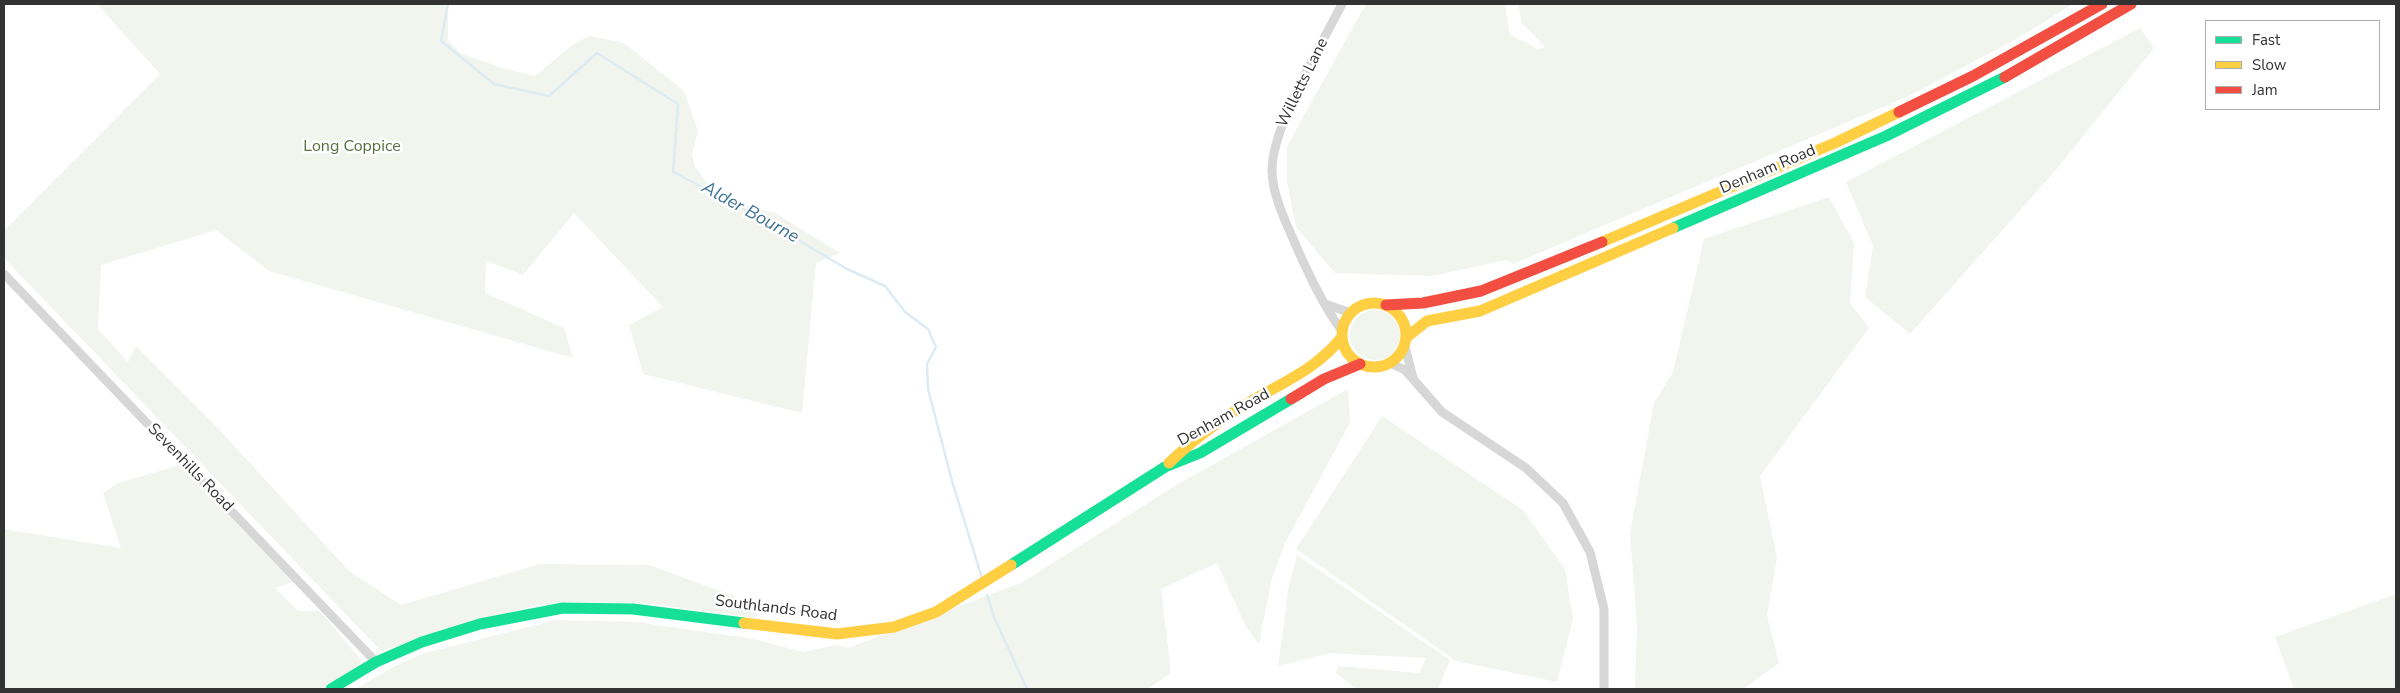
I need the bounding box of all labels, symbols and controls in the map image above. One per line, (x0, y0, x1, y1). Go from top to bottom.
legend (2205, 20, 2380, 110)
text: Fast (2252, 30, 2280, 50)
street label: Willetts Lane (1273, 35, 1333, 131)
text: Slow (2252, 55, 2286, 75)
text: Jam (2252, 80, 2278, 100)
park label: Long Coppice (303, 137, 401, 157)
street label: Denham Road (1717, 141, 1819, 199)
water label: Alder Bourne (698, 177, 802, 249)
street label: Denham Road (1175, 385, 1273, 451)
street label: Sevenhills Road (143, 420, 237, 516)
street label: Southlands Road (714, 592, 838, 626)

